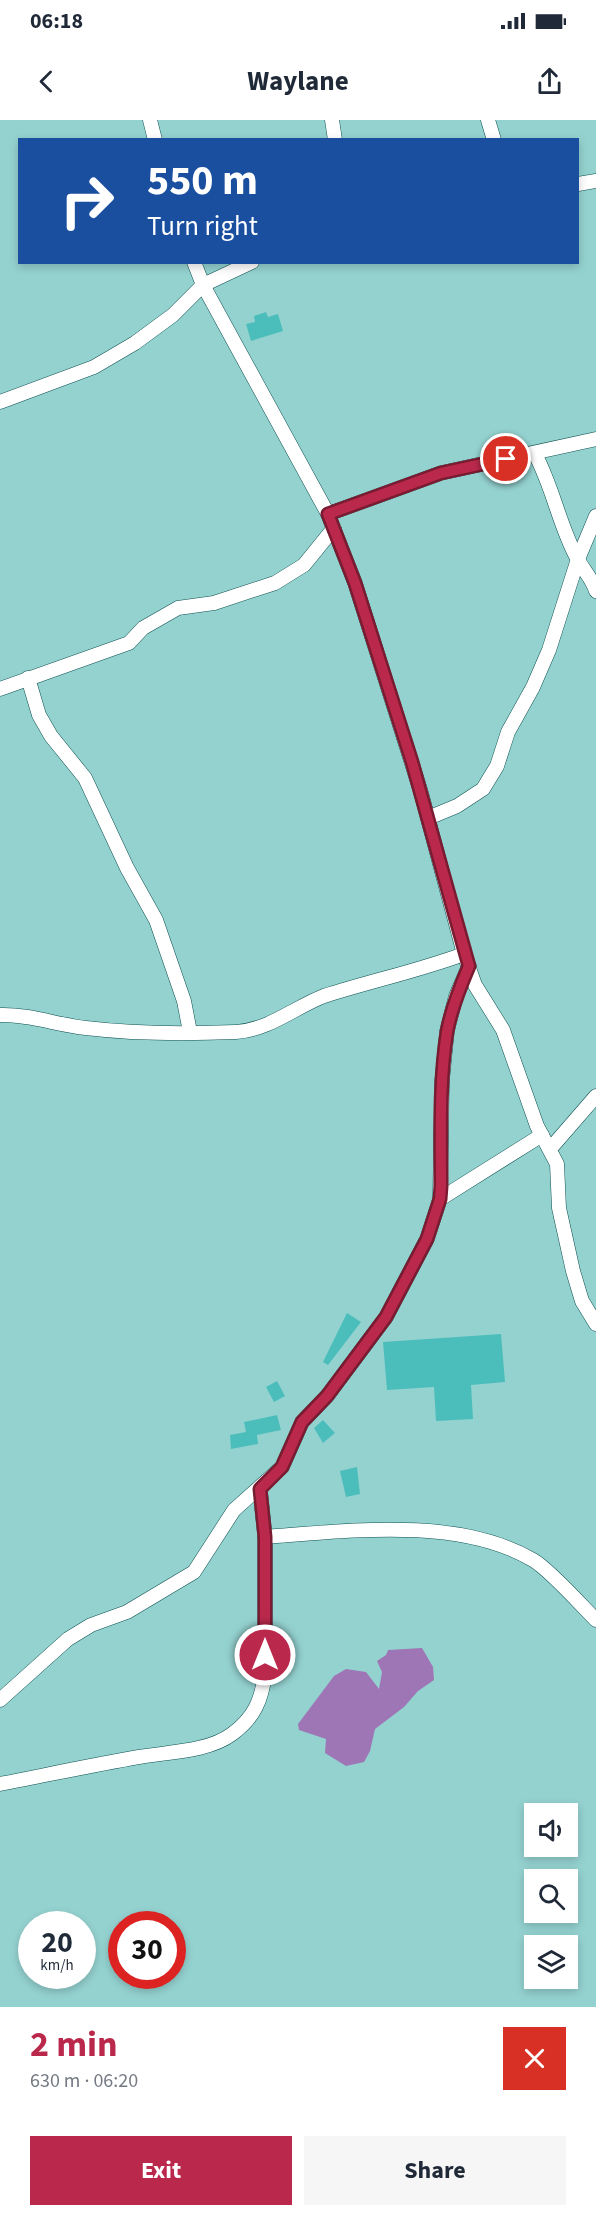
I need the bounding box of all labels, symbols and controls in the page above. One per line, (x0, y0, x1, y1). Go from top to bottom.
text: 06:18 (30, 5, 83, 37)
text: Waylane (247, 62, 349, 101)
icon: back (30, 65, 63, 98)
icon: share (533, 65, 566, 98)
text: 550 m (147, 151, 258, 211)
icon: right (48, 162, 126, 240)
text: Turn right (147, 207, 258, 246)
pin (480, 433, 531, 484)
icon: arrive (489, 442, 522, 475)
position arrow (233, 1623, 297, 1687)
map controls (524, 1803, 578, 1989)
button: sound (524, 1803, 578, 1857)
button: search (524, 1869, 578, 1923)
speed limit sign: 30 (108, 1911, 186, 1989)
text: 20 (41, 1921, 73, 1964)
button: layers (524, 1935, 578, 1989)
text: km/h (40, 1955, 74, 1976)
text: 2 min (30, 2019, 118, 2070)
button: close (503, 2027, 566, 2090)
text: 630 m · 06:20 (30, 2067, 138, 2095)
button: Exit (30, 2136, 292, 2205)
button: Share (304, 2136, 566, 2205)

